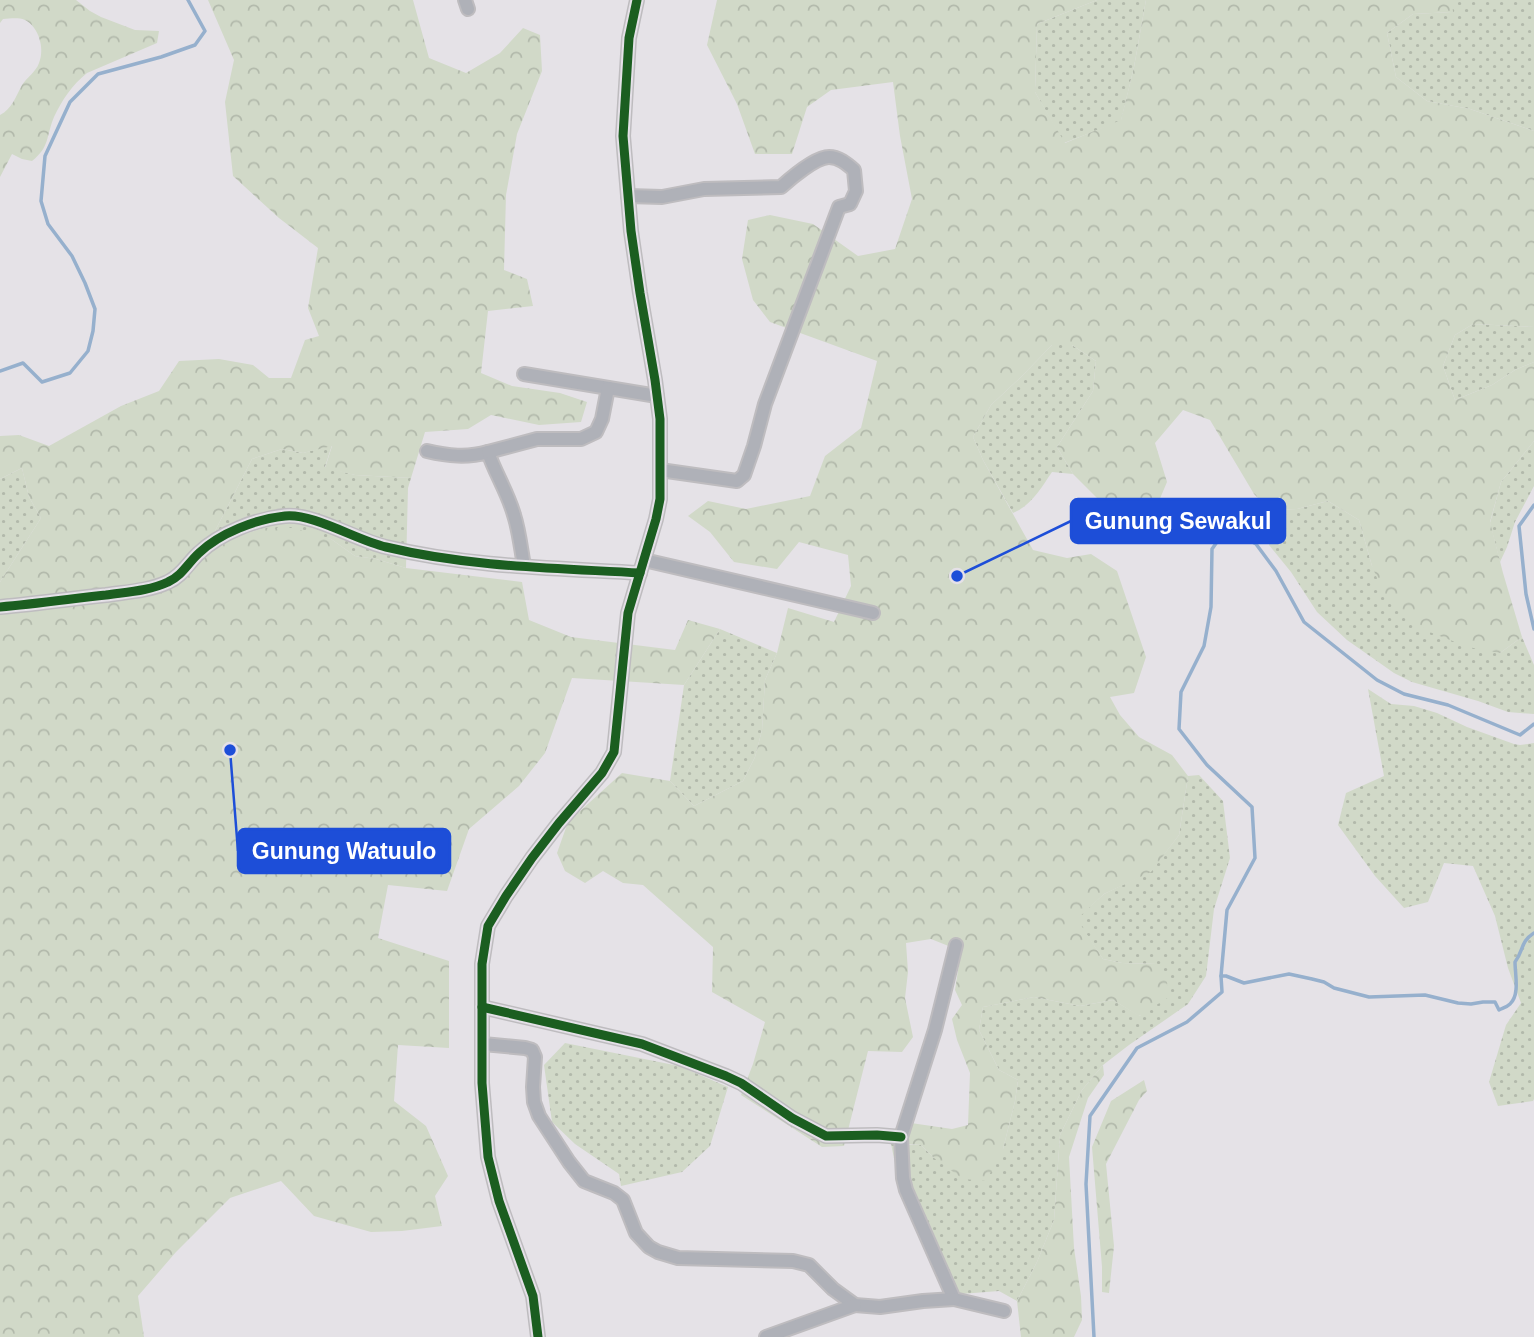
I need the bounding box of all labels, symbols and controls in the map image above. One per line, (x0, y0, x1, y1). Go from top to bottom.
callout: Gunung Sewakul (1071, 499, 1285, 543)
text: Gunung Sewakul (1085, 508, 1271, 534)
callout: Gunung Watuulo (238, 829, 450, 873)
text: Gunung Watuulo (252, 838, 436, 864)

